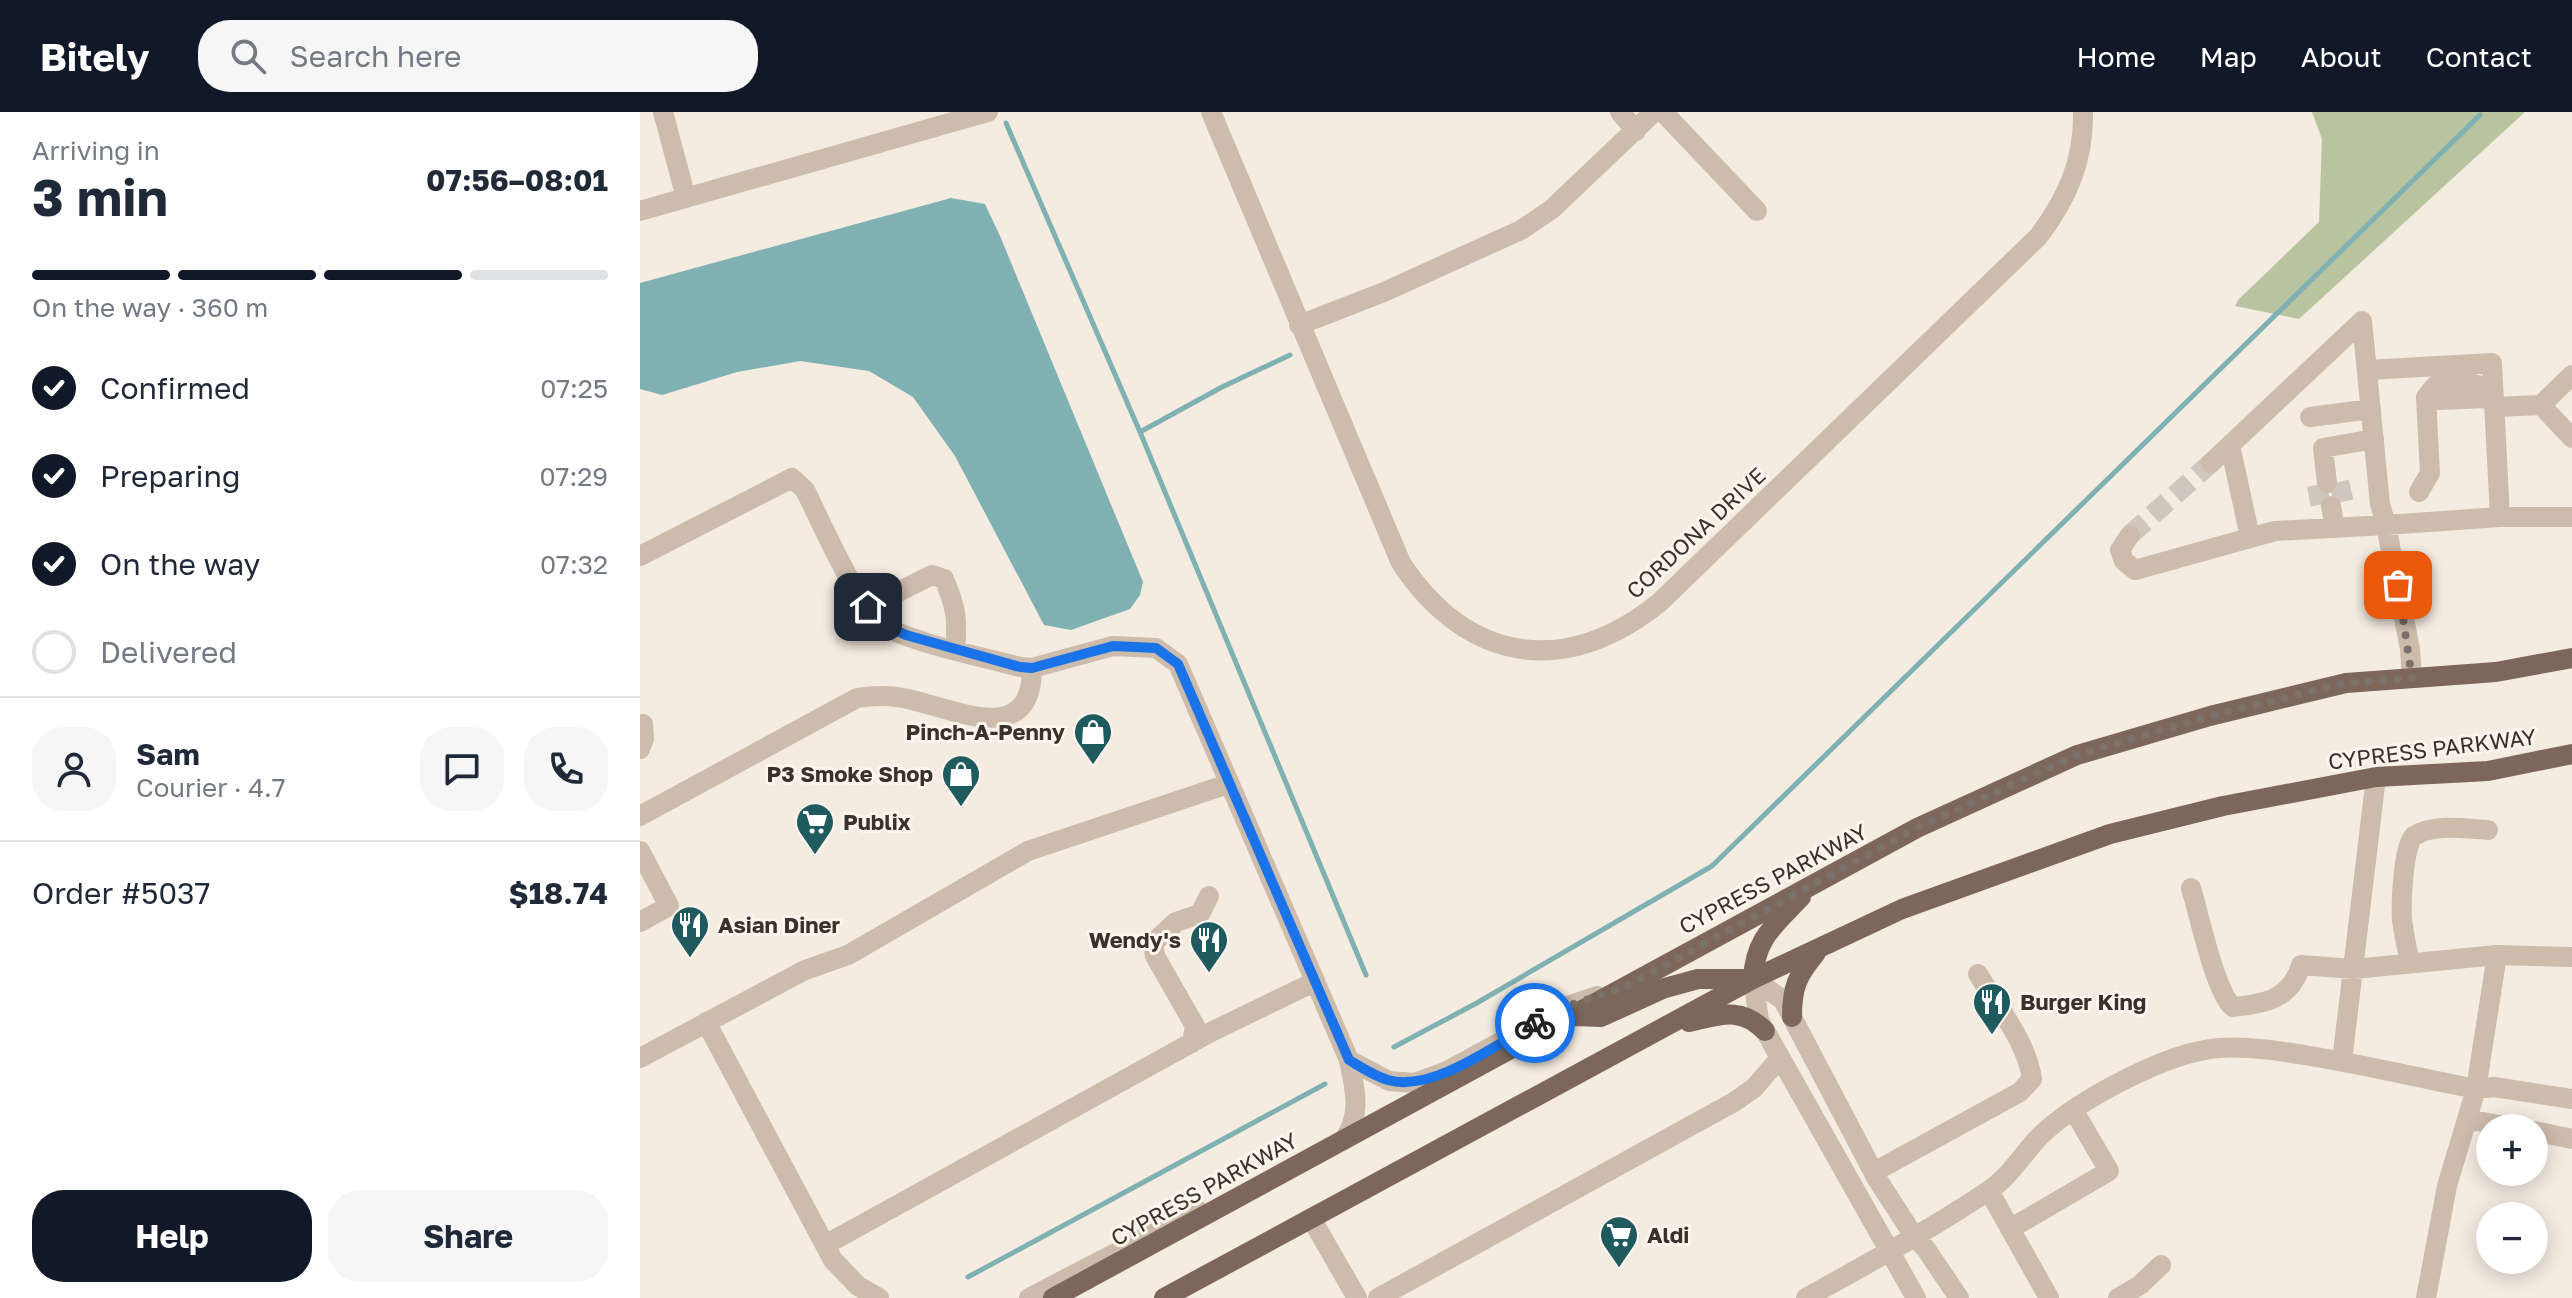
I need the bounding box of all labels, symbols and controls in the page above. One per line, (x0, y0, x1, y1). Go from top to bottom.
search box (198, 20, 758, 92)
text: Bitely (40, 34, 150, 79)
icon: search (226, 34, 270, 78)
text: Search here (290, 38, 462, 74)
text: Home (2077, 40, 2156, 73)
text: Map (2200, 40, 2257, 73)
text: About (2301, 40, 2382, 73)
text: Contact (2426, 40, 2532, 73)
text: Arriving in (32, 135, 160, 166)
text: 07:56–08:01 (426, 162, 608, 198)
text: 3 min (32, 165, 168, 227)
text: On the way · 360 m (32, 292, 268, 323)
icon: check (32, 366, 76, 410)
text: Confirmed (100, 370, 250, 406)
text: 07:25 (540, 373, 608, 404)
icon: check (32, 454, 76, 498)
text: Preparing (100, 458, 241, 494)
text: 07:29 (539, 461, 608, 492)
street label: CORDONA DRIVE (1621, 461, 1771, 604)
icon: check (32, 542, 76, 586)
text: On the way (100, 546, 260, 582)
text: 07:32 (540, 549, 608, 580)
pin (2364, 551, 2432, 619)
icon: bag (2376, 563, 2420, 607)
pin (834, 573, 902, 641)
icon: home (846, 585, 890, 629)
text: Delivered (100, 634, 237, 670)
shop icon: Pinch-A-Penny (1072, 711, 1114, 766)
place label: Pinch-A-Penny (906, 718, 1065, 745)
street label: CYPRESS PARKWAY (2327, 722, 2537, 775)
button: person (32, 727, 116, 811)
button: chat (420, 727, 504, 811)
button: phone (524, 727, 608, 811)
text: Sam (136, 736, 200, 772)
shop icon: P3 Smoke Shop (940, 753, 982, 808)
place label: P3 Smoke Shop (767, 760, 933, 787)
text: Courier · 4.7 (136, 772, 286, 803)
supermarket icon: Publix (794, 801, 836, 856)
place label: Publix (843, 808, 911, 835)
street label: CYPRESS PARKWAY (1674, 818, 1871, 940)
text: Order #5037 (32, 875, 211, 911)
text: $18.74 (509, 875, 608, 911)
restaurant icon: Asian Diner (669, 904, 711, 959)
place label: Asian Diner (718, 911, 840, 938)
restaurant icon: Wendy's (1188, 919, 1230, 974)
place label: Wendy's (1089, 926, 1181, 953)
restaurant icon: Burger King (1971, 981, 2013, 1036)
courier (1495, 983, 1575, 1063)
place label: Burger King (2020, 988, 2146, 1015)
icon: bike (1513, 1001, 1557, 1045)
map controls (2476, 1114, 2548, 1274)
button: + (2476, 1114, 2548, 1186)
street label: CYPRESS PARKWAY (1106, 1126, 1302, 1251)
button: Help (32, 1190, 312, 1282)
button: Share (328, 1190, 608, 1282)
button: − (2476, 1202, 2548, 1274)
supermarket icon: Aldi (1598, 1214, 1640, 1269)
place label: Aldi (1647, 1221, 1689, 1248)

